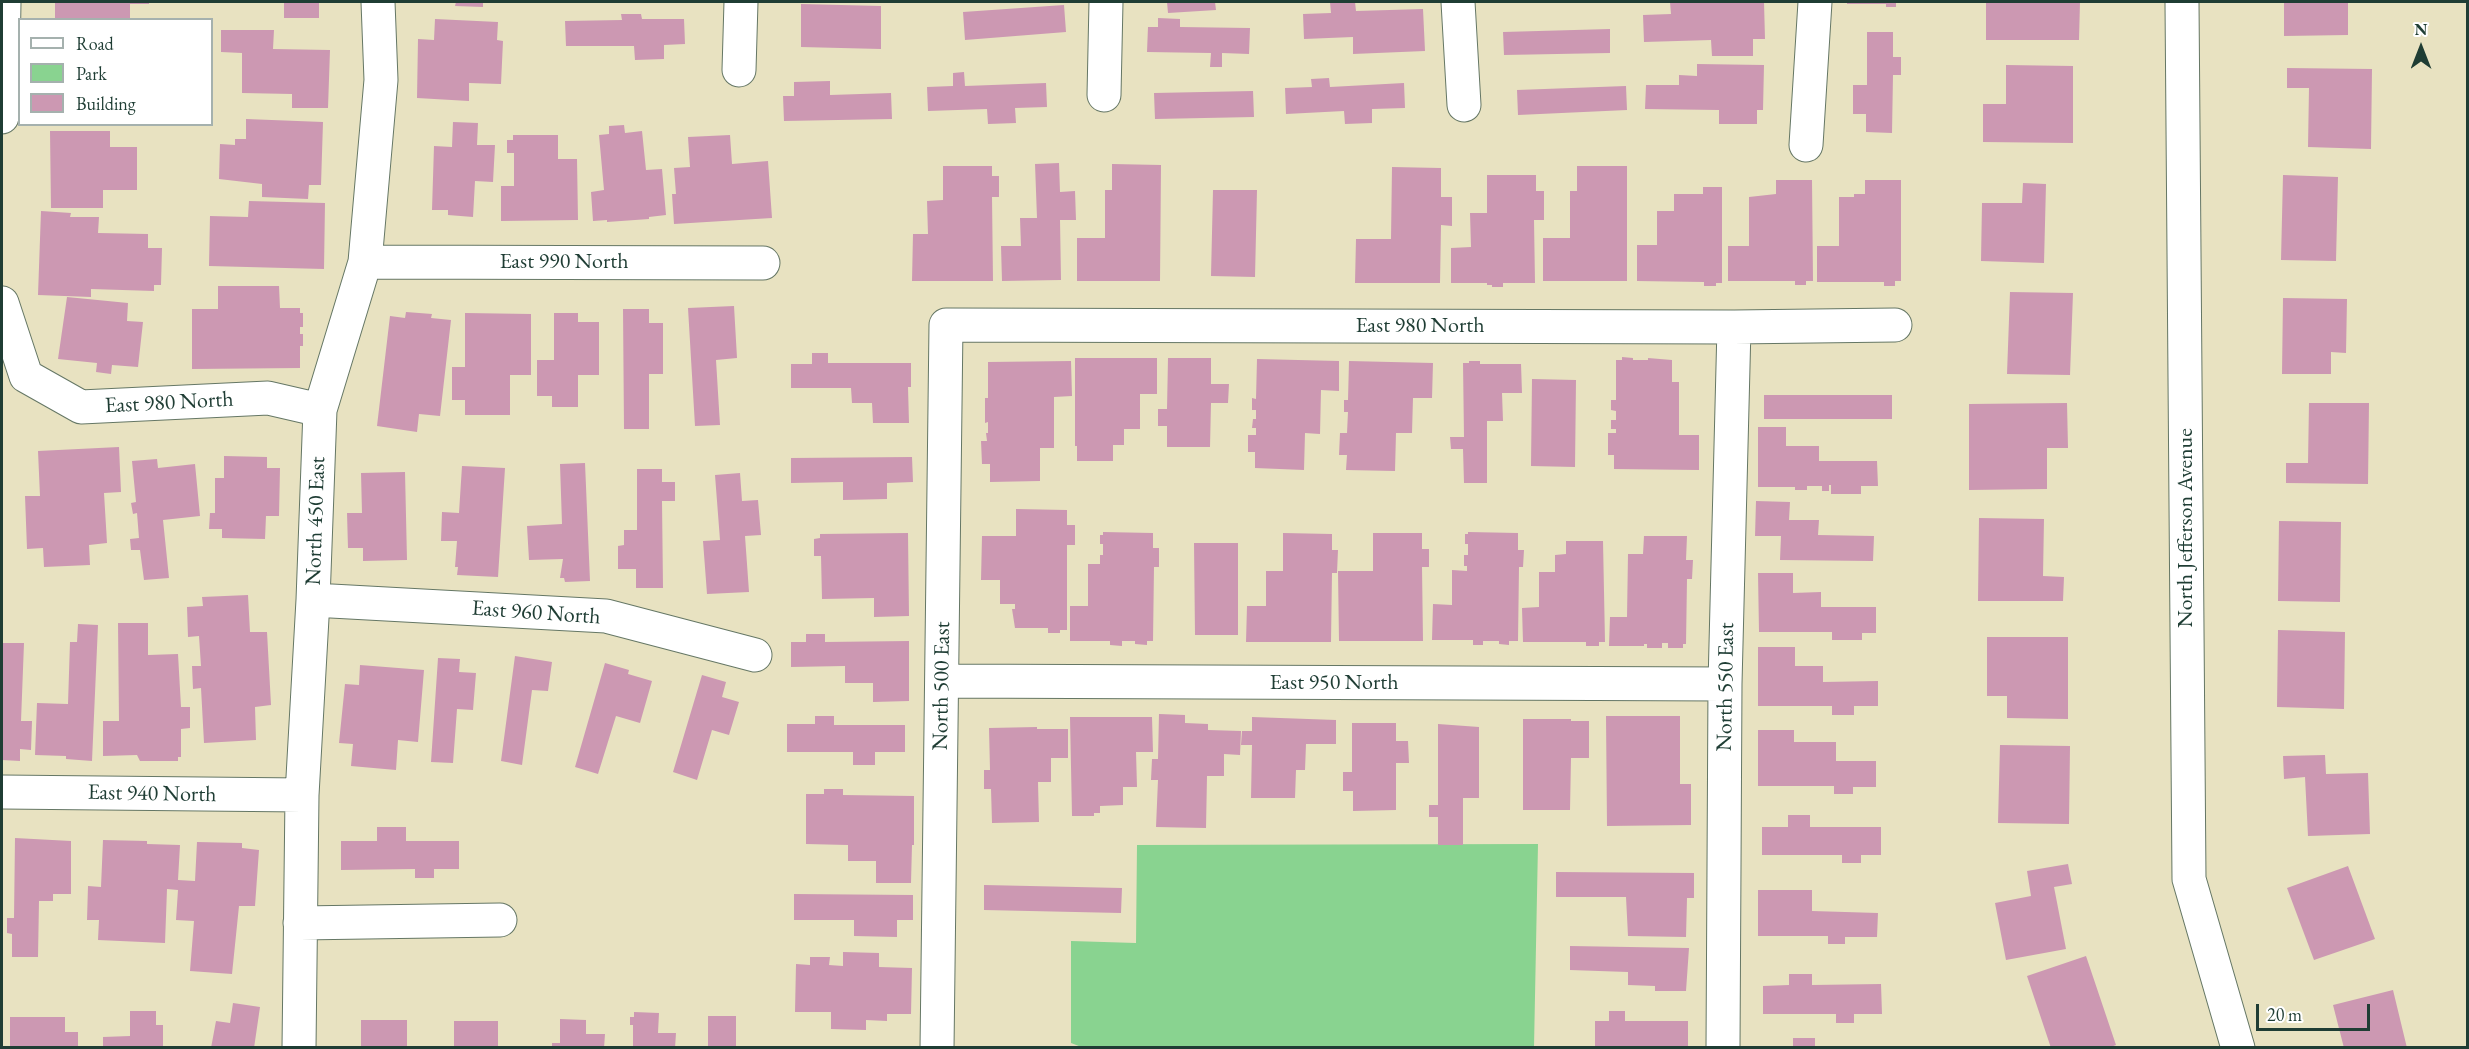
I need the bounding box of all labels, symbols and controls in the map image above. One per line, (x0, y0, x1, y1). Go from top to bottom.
legend (18, 18, 213, 126)
north arrow (2391, 18, 2451, 78)
text: N (2415, 19, 2427, 40)
text: Road (76, 32, 114, 55)
text: Park (76, 62, 107, 85)
text: Building (76, 92, 136, 115)
street label: East 990 North (499, 249, 629, 275)
street label: East 980 North (1355, 313, 1485, 339)
street label: East 980 North (104, 386, 234, 420)
street label: North Jefferson Avenue (2173, 428, 2199, 628)
street label: North 450 East (301, 456, 331, 586)
street label: East 960 North (471, 595, 601, 631)
street label: North 500 East (928, 621, 956, 751)
street label: North 550 East (1712, 622, 1740, 752)
street label: East 950 North (1269, 670, 1399, 696)
street label: East 940 North (87, 780, 217, 808)
scale bar (2259, 992, 2373, 1030)
text: 20 m (2267, 1003, 2302, 1026)

